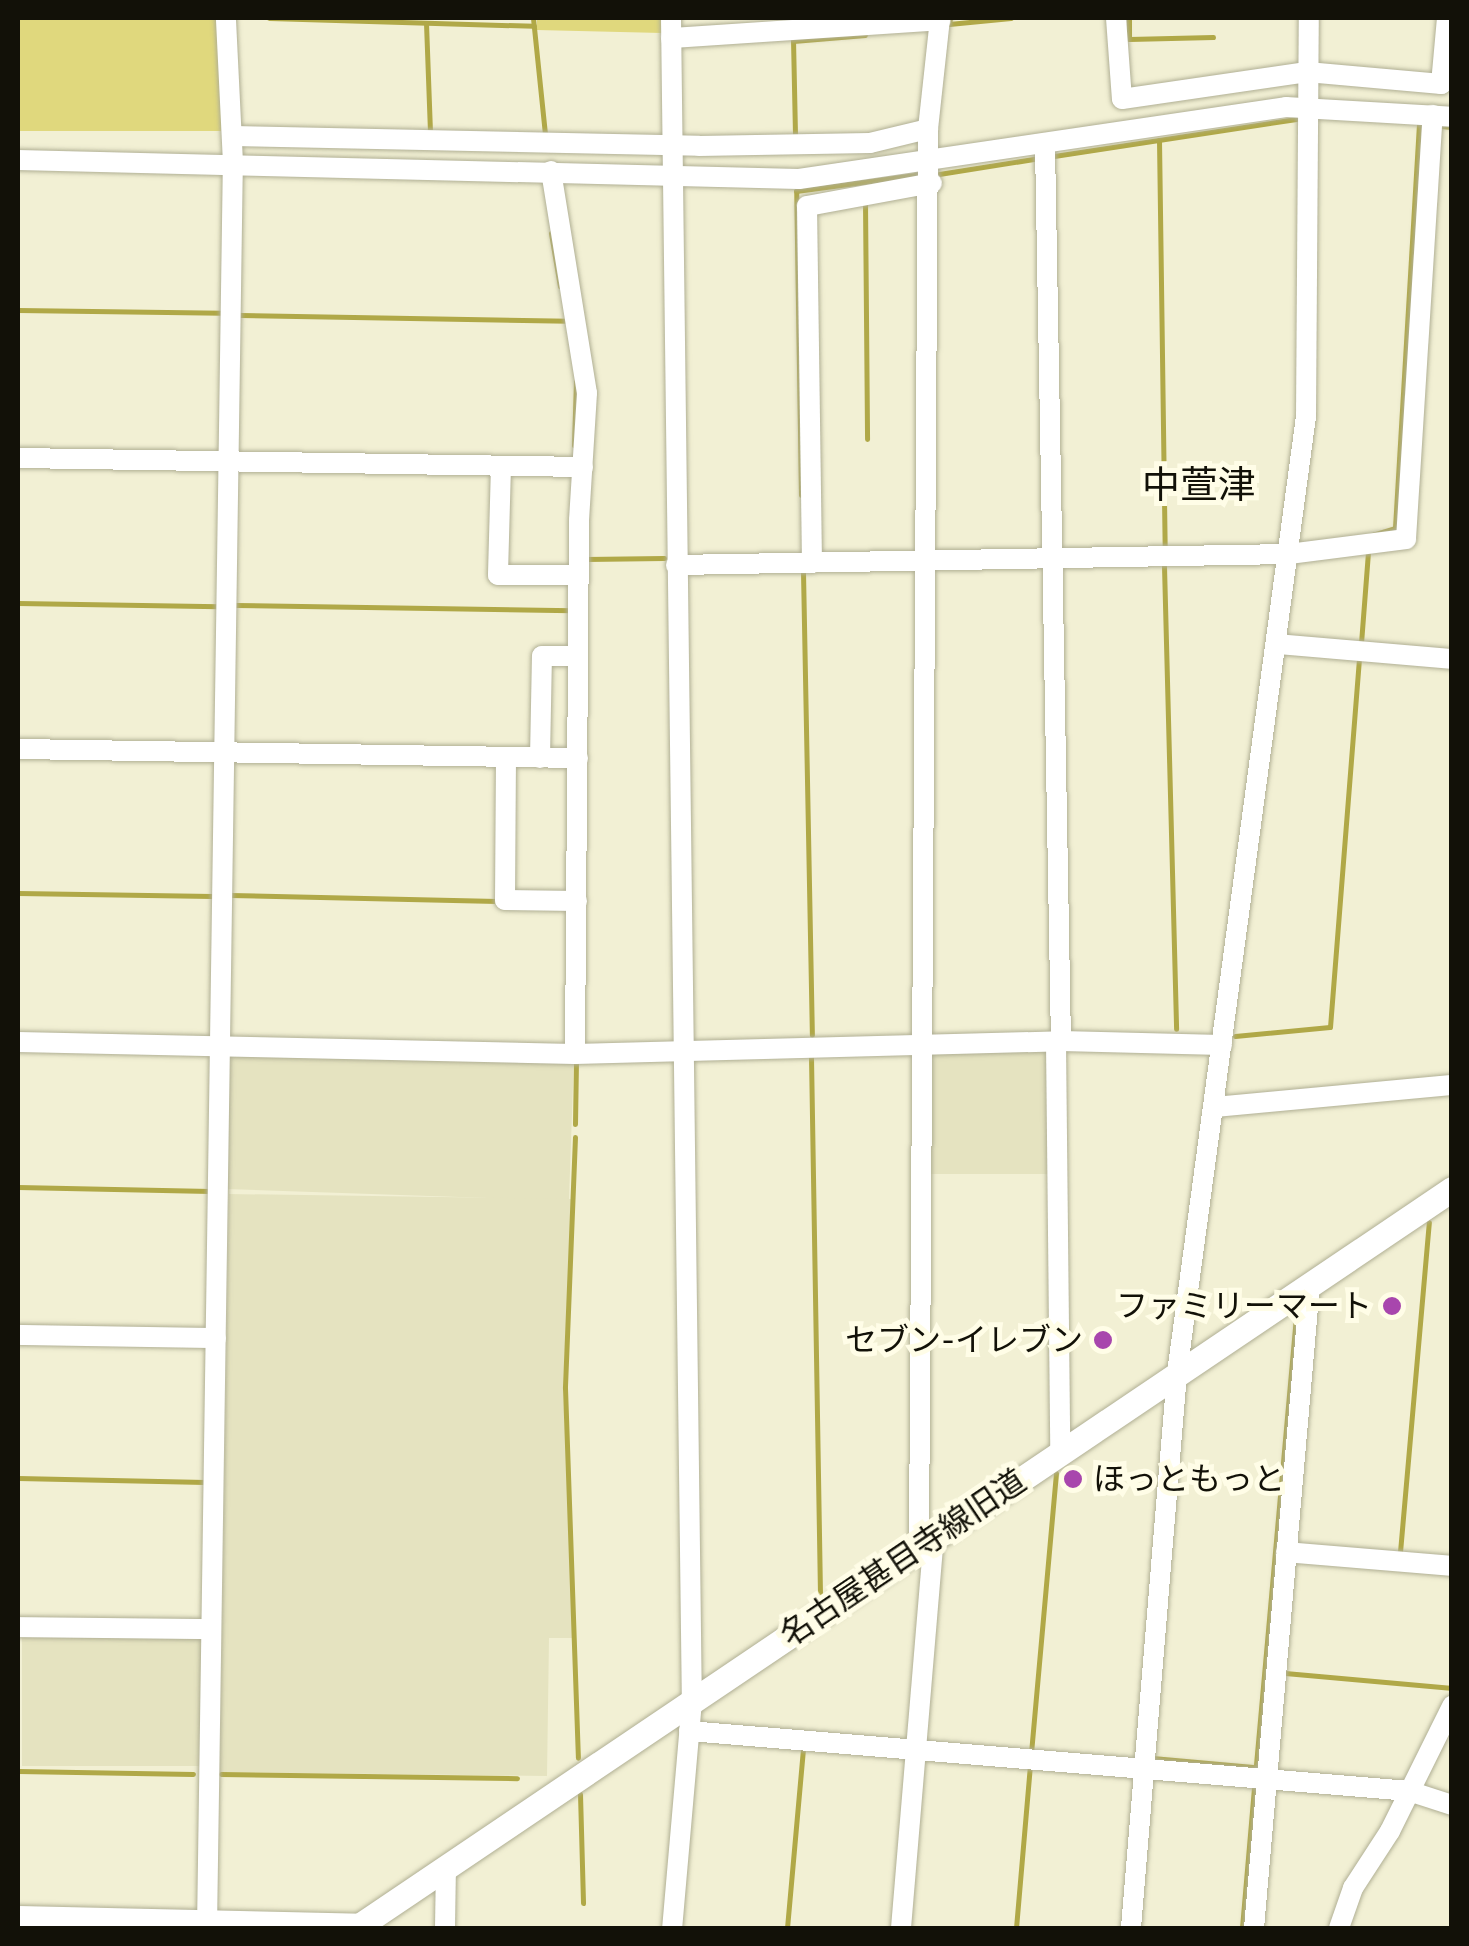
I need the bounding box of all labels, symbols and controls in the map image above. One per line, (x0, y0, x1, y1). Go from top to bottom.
district label: 中萱津 (1142, 463, 1256, 509)
place label: ファミリーマート (1116, 1287, 1372, 1325)
marker: ファミリーマート (1381, 1295, 1403, 1317)
place label: セブン-イレブン (845, 1321, 1083, 1359)
marker: セブン-イレブン (1092, 1329, 1114, 1351)
place label: ほっともっと (1093, 1460, 1285, 1498)
street label: 名古屋甚目寺線旧道 (773, 1462, 1033, 1654)
marker: ほっともっと (1062, 1468, 1084, 1490)

